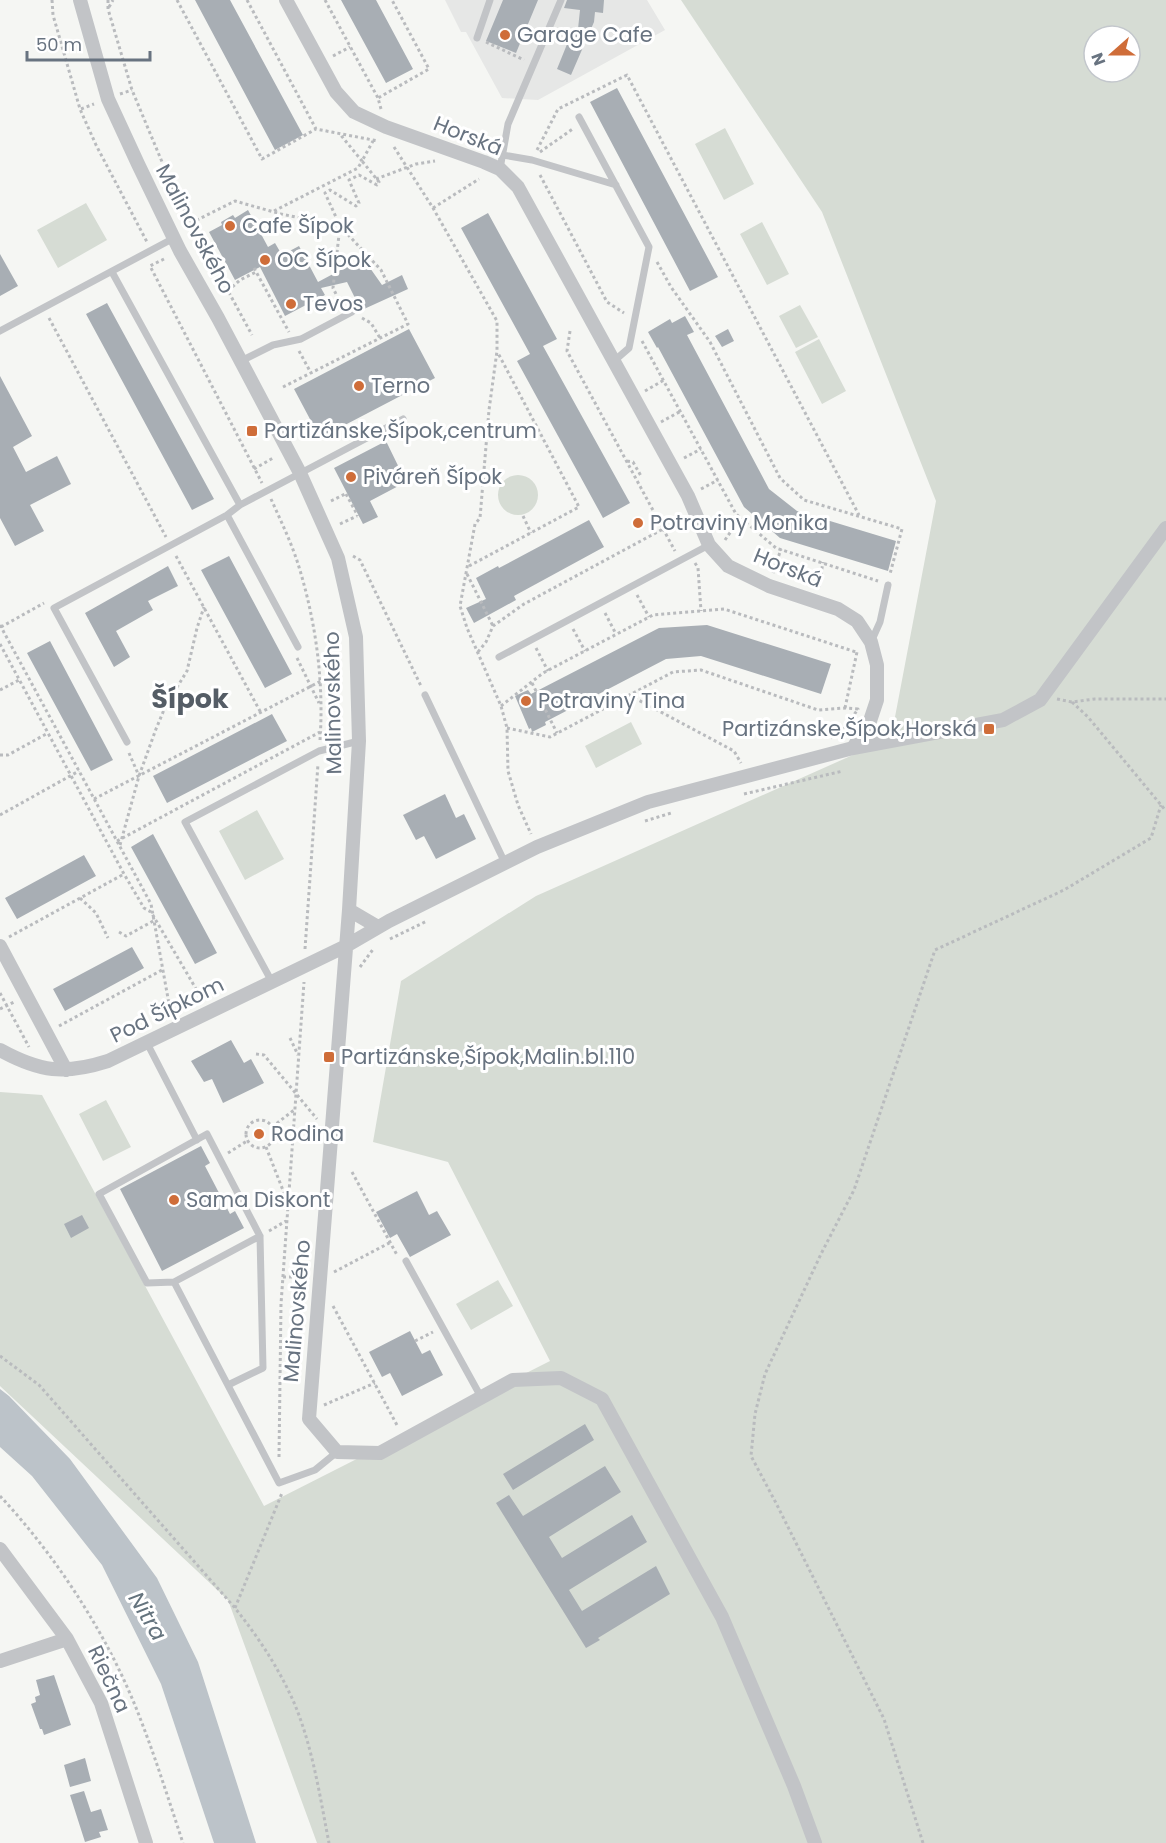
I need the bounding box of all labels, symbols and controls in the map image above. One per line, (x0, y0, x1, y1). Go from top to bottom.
place label: Garage Cafe (517, 20, 653, 49)
scale bar (27, 24, 150, 62)
north arrow (1082, 24, 1142, 84)
marker: Garage Cafe (498, 28, 512, 42)
text: 50 m (36, 32, 82, 57)
text: N (1086, 49, 1111, 69)
street label: Horská (429, 109, 507, 162)
street label: Malinovského (149, 159, 242, 299)
place label: Cafe Šípok (242, 211, 354, 240)
marker: Cafe Šípok (223, 219, 237, 233)
place label: OC Šípok (277, 245, 371, 274)
marker: OC Šípok (258, 253, 272, 267)
place label: Tevos (303, 289, 364, 318)
marker: Tevos (284, 297, 298, 311)
place label: Terno (371, 371, 430, 400)
marker: Terno (352, 379, 366, 393)
place label: Partizánske,Šípok,centrum (264, 416, 537, 445)
marker: Partizánske,Šípok,centrum (245, 424, 259, 438)
place label: Piváreň Šípok (363, 462, 502, 491)
marker: Piváreň Šípok (344, 470, 358, 484)
place label: Potraviny Monika (650, 508, 828, 537)
marker: Potraviny Monika (631, 516, 645, 530)
street label: Horská (749, 541, 827, 594)
street label: Malinovského (317, 631, 348, 775)
district label: Šípok (151, 680, 229, 717)
place label: Potraviny Tina (538, 686, 685, 715)
marker: Potraviny Tina (519, 694, 533, 708)
place label: Partizánske,Šípok,Horská (722, 714, 977, 743)
marker: Partizánske,Šípok,Horská (982, 722, 996, 736)
street label: Pod Šípkom (105, 970, 228, 1050)
place label: Partizánske,Šípok,Malin.bl.110 (341, 1042, 635, 1071)
marker: Partizánske,Šípok,Malin.bl.110 (322, 1050, 336, 1064)
place label: Rodina (271, 1119, 344, 1148)
marker: Rodina (252, 1127, 266, 1141)
place label: Sama Diskont (186, 1185, 330, 1214)
marker: Sama Diskont (167, 1193, 181, 1207)
street label: Malinovského (276, 1238, 317, 1383)
water label: Nitra (121, 1586, 174, 1647)
street label: Riečna (81, 1640, 138, 1717)

